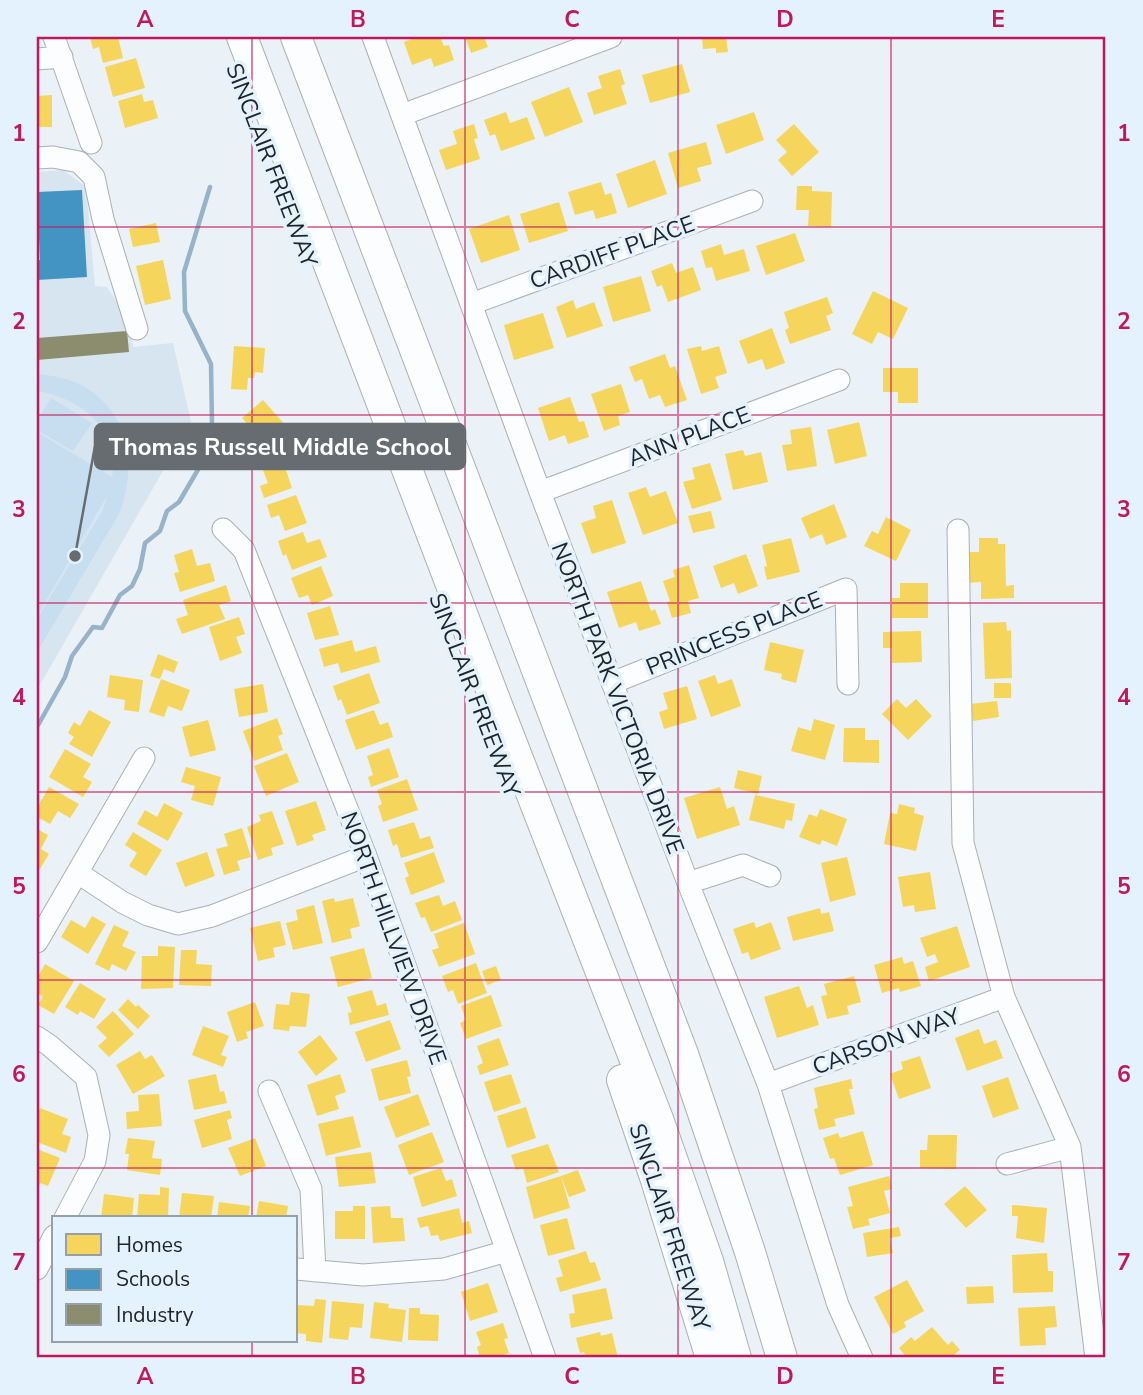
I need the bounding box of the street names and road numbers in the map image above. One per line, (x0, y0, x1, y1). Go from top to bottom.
street label: SINCLAIR FREEWAY (218, 59, 325, 272)
street label: CARDIFF PLACE (525, 208, 699, 297)
street label: ANN PLACE (624, 399, 755, 474)
street label: NORTH PARK VICTORIA DRIVE (544, 538, 691, 858)
street label: PRINCESS PLACE (641, 584, 827, 683)
street label: SINCLAIR FREEWAY (421, 589, 528, 802)
street label: NORTH HILLVIEW DRIVE (333, 808, 454, 1069)
street label: CARSON WAY (808, 1000, 965, 1083)
street label: SINCLAIR FREEWAY (621, 1120, 718, 1335)

